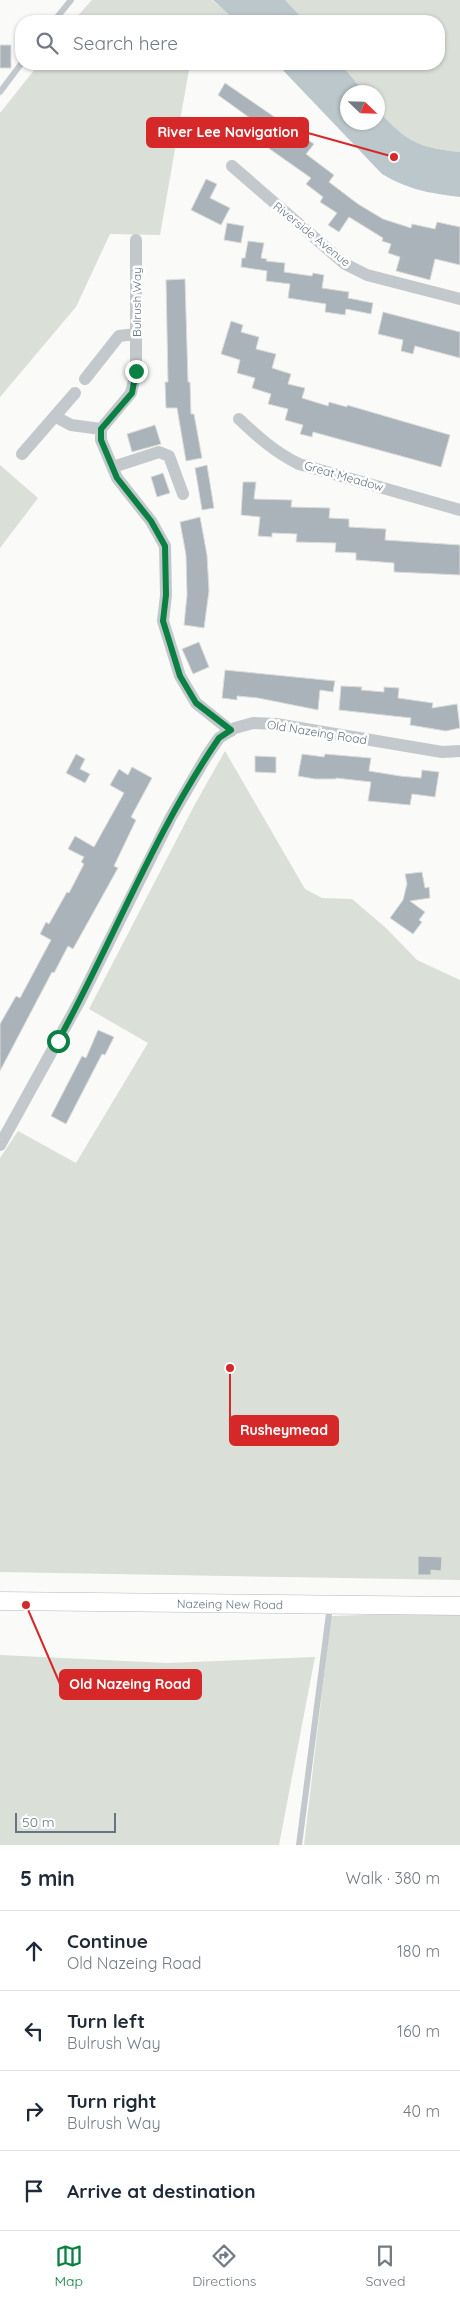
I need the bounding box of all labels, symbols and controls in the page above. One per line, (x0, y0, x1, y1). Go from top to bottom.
search box (15, 15, 445, 70)
icon: search (33, 29, 61, 57)
text: Search here (73, 31, 178, 55)
north arrow (340, 85, 385, 130)
callout: River Lee Navigation (147, 118, 308, 147)
text: River Lee Navigation (157, 123, 299, 141)
street label: Riverside Avenue (270, 198, 354, 270)
street label: Bulrush Way (129, 267, 144, 337)
route end (125, 360, 148, 383)
street label: Great Meadow (303, 458, 385, 494)
street label: Old Nazeing Road (266, 717, 368, 747)
route start (47, 1030, 70, 1053)
callout: Rusheymead (230, 1416, 338, 1445)
text: Rusheymead (240, 1421, 328, 1439)
street label: Nazeing New Road (177, 1595, 283, 1612)
callout: Old Nazeing Road (60, 1670, 201, 1699)
text: Old Nazeing Road (69, 1675, 191, 1693)
scale bar (15, 1810, 116, 1833)
text: 50 m (22, 1813, 55, 1831)
text: 5 min (20, 1865, 75, 1891)
text: Walk · 380 m (345, 1868, 440, 1888)
text: Continue (67, 1929, 148, 1953)
icon: ahead (20, 1937, 48, 1965)
text: 180 m (397, 1941, 440, 1961)
text: Old Nazeing Road (67, 1953, 201, 1973)
text: Turn left (67, 2009, 145, 2033)
icon: left (20, 2017, 48, 2045)
text: 160 m (397, 2021, 440, 2041)
text: Bulrush Way (67, 2033, 161, 2053)
text: Turn right (67, 2089, 156, 2113)
icon: right (20, 2097, 48, 2125)
text: 40 m (403, 2101, 440, 2121)
text: Bulrush Way (67, 2113, 161, 2133)
icon: arrive (20, 2177, 48, 2205)
text: Arrive at destination (67, 2179, 256, 2203)
tab: Map (55, 2242, 83, 2290)
tab: Directions (192, 2242, 256, 2290)
tab: Saved (365, 2242, 405, 2290)

